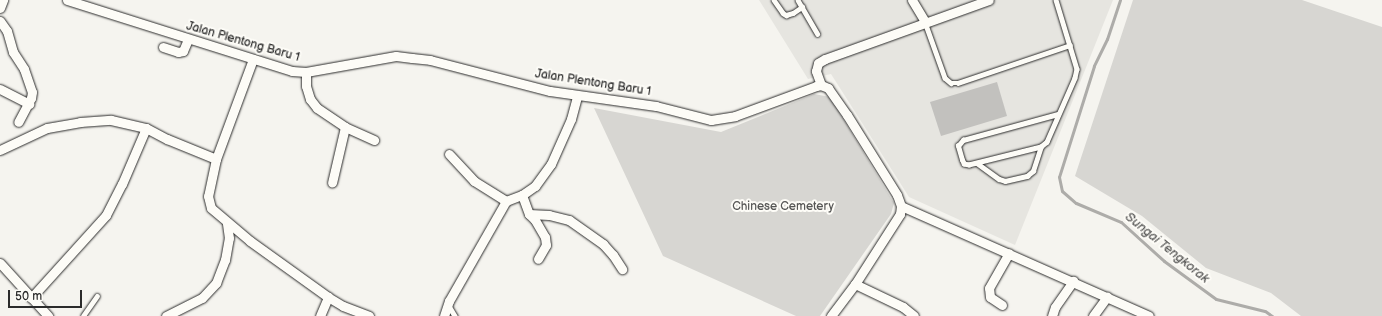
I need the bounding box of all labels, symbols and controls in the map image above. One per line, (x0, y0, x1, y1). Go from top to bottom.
street label: Jalan Plentong Baru 1 (185, 19, 301, 65)
street label: Jalan Plentong Baru 1 (534, 67, 652, 99)
park label: Chinese Cemetery (732, 200, 834, 214)
water label: Sungai Tengkorak (1122, 209, 1212, 287)
scale bar (10, 282, 84, 308)
text: 50 m (15, 289, 42, 304)

